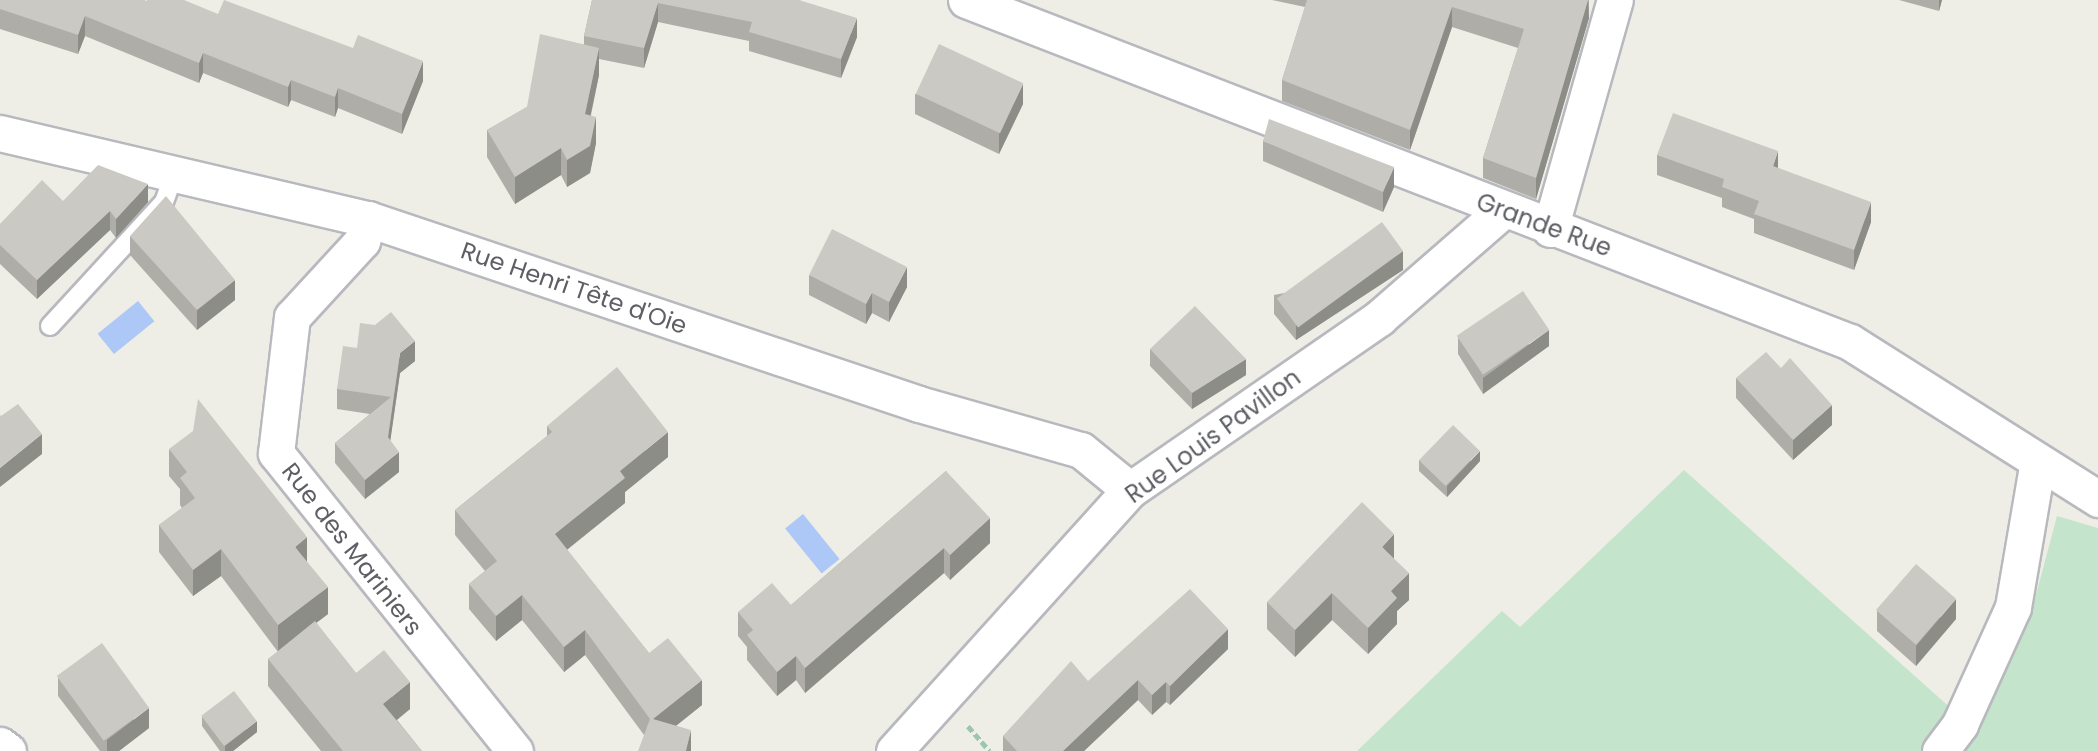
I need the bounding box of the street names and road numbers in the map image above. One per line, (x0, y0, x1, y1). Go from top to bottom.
street label: Grande Rue (1473, 187, 1615, 263)
street label: Rue Henri Tête d'Oie (457, 236, 691, 340)
street label: Rue Louis Pavillon (1120, 363, 1306, 509)
street label: Rue des Mariniers (276, 457, 428, 641)

